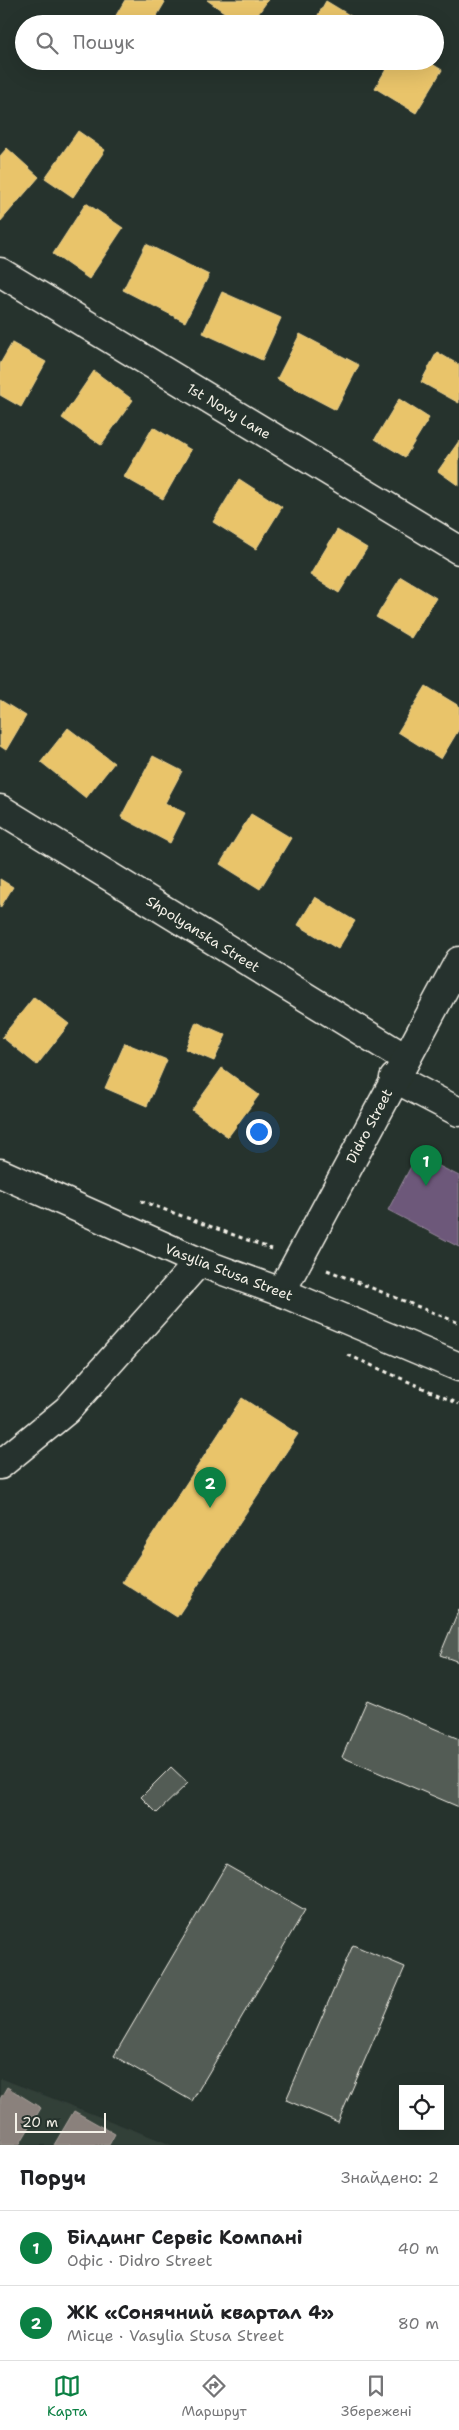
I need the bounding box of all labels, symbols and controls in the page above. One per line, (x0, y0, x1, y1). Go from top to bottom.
search box (15, 15, 444, 70)
icon: search (33, 29, 61, 57)
text: Пошук (73, 30, 135, 55)
street label: 1st Novy Lane (184, 379, 274, 443)
street label: Shpolyanska Street (143, 892, 263, 976)
street label: Didro Street (342, 1086, 396, 1166)
your location (246, 1119, 272, 1145)
pin: 1 (410, 1145, 442, 1186)
street label: Vasylia Stusa Street (162, 1239, 296, 1305)
pin: 2 (194, 1467, 226, 1508)
map controls (399, 2085, 444, 2130)
button: locate (399, 2085, 444, 2130)
scale bar (15, 2110, 106, 2133)
text: 20 m (22, 2113, 58, 2131)
text: Поруч (20, 2164, 86, 2192)
text: Знайдено: 2 (341, 2167, 439, 2188)
text: Білдинг Сервіс Компані (67, 2225, 303, 2250)
text: 1 (32, 2238, 40, 2259)
text: 40 m (397, 2238, 439, 2259)
text: Офіс · Didro Street (67, 2250, 213, 2271)
text: ЖК «Сонячний квартал 4» (67, 2300, 334, 2325)
text: 2 (30, 2313, 42, 2334)
text: 80 m (398, 2313, 439, 2334)
text: Місце · Vasylia Stusa Street (67, 2325, 284, 2346)
tab: Карта (47, 2372, 87, 2420)
tab: Маршрут (181, 2372, 247, 2420)
tab: Збережені (341, 2372, 412, 2420)

